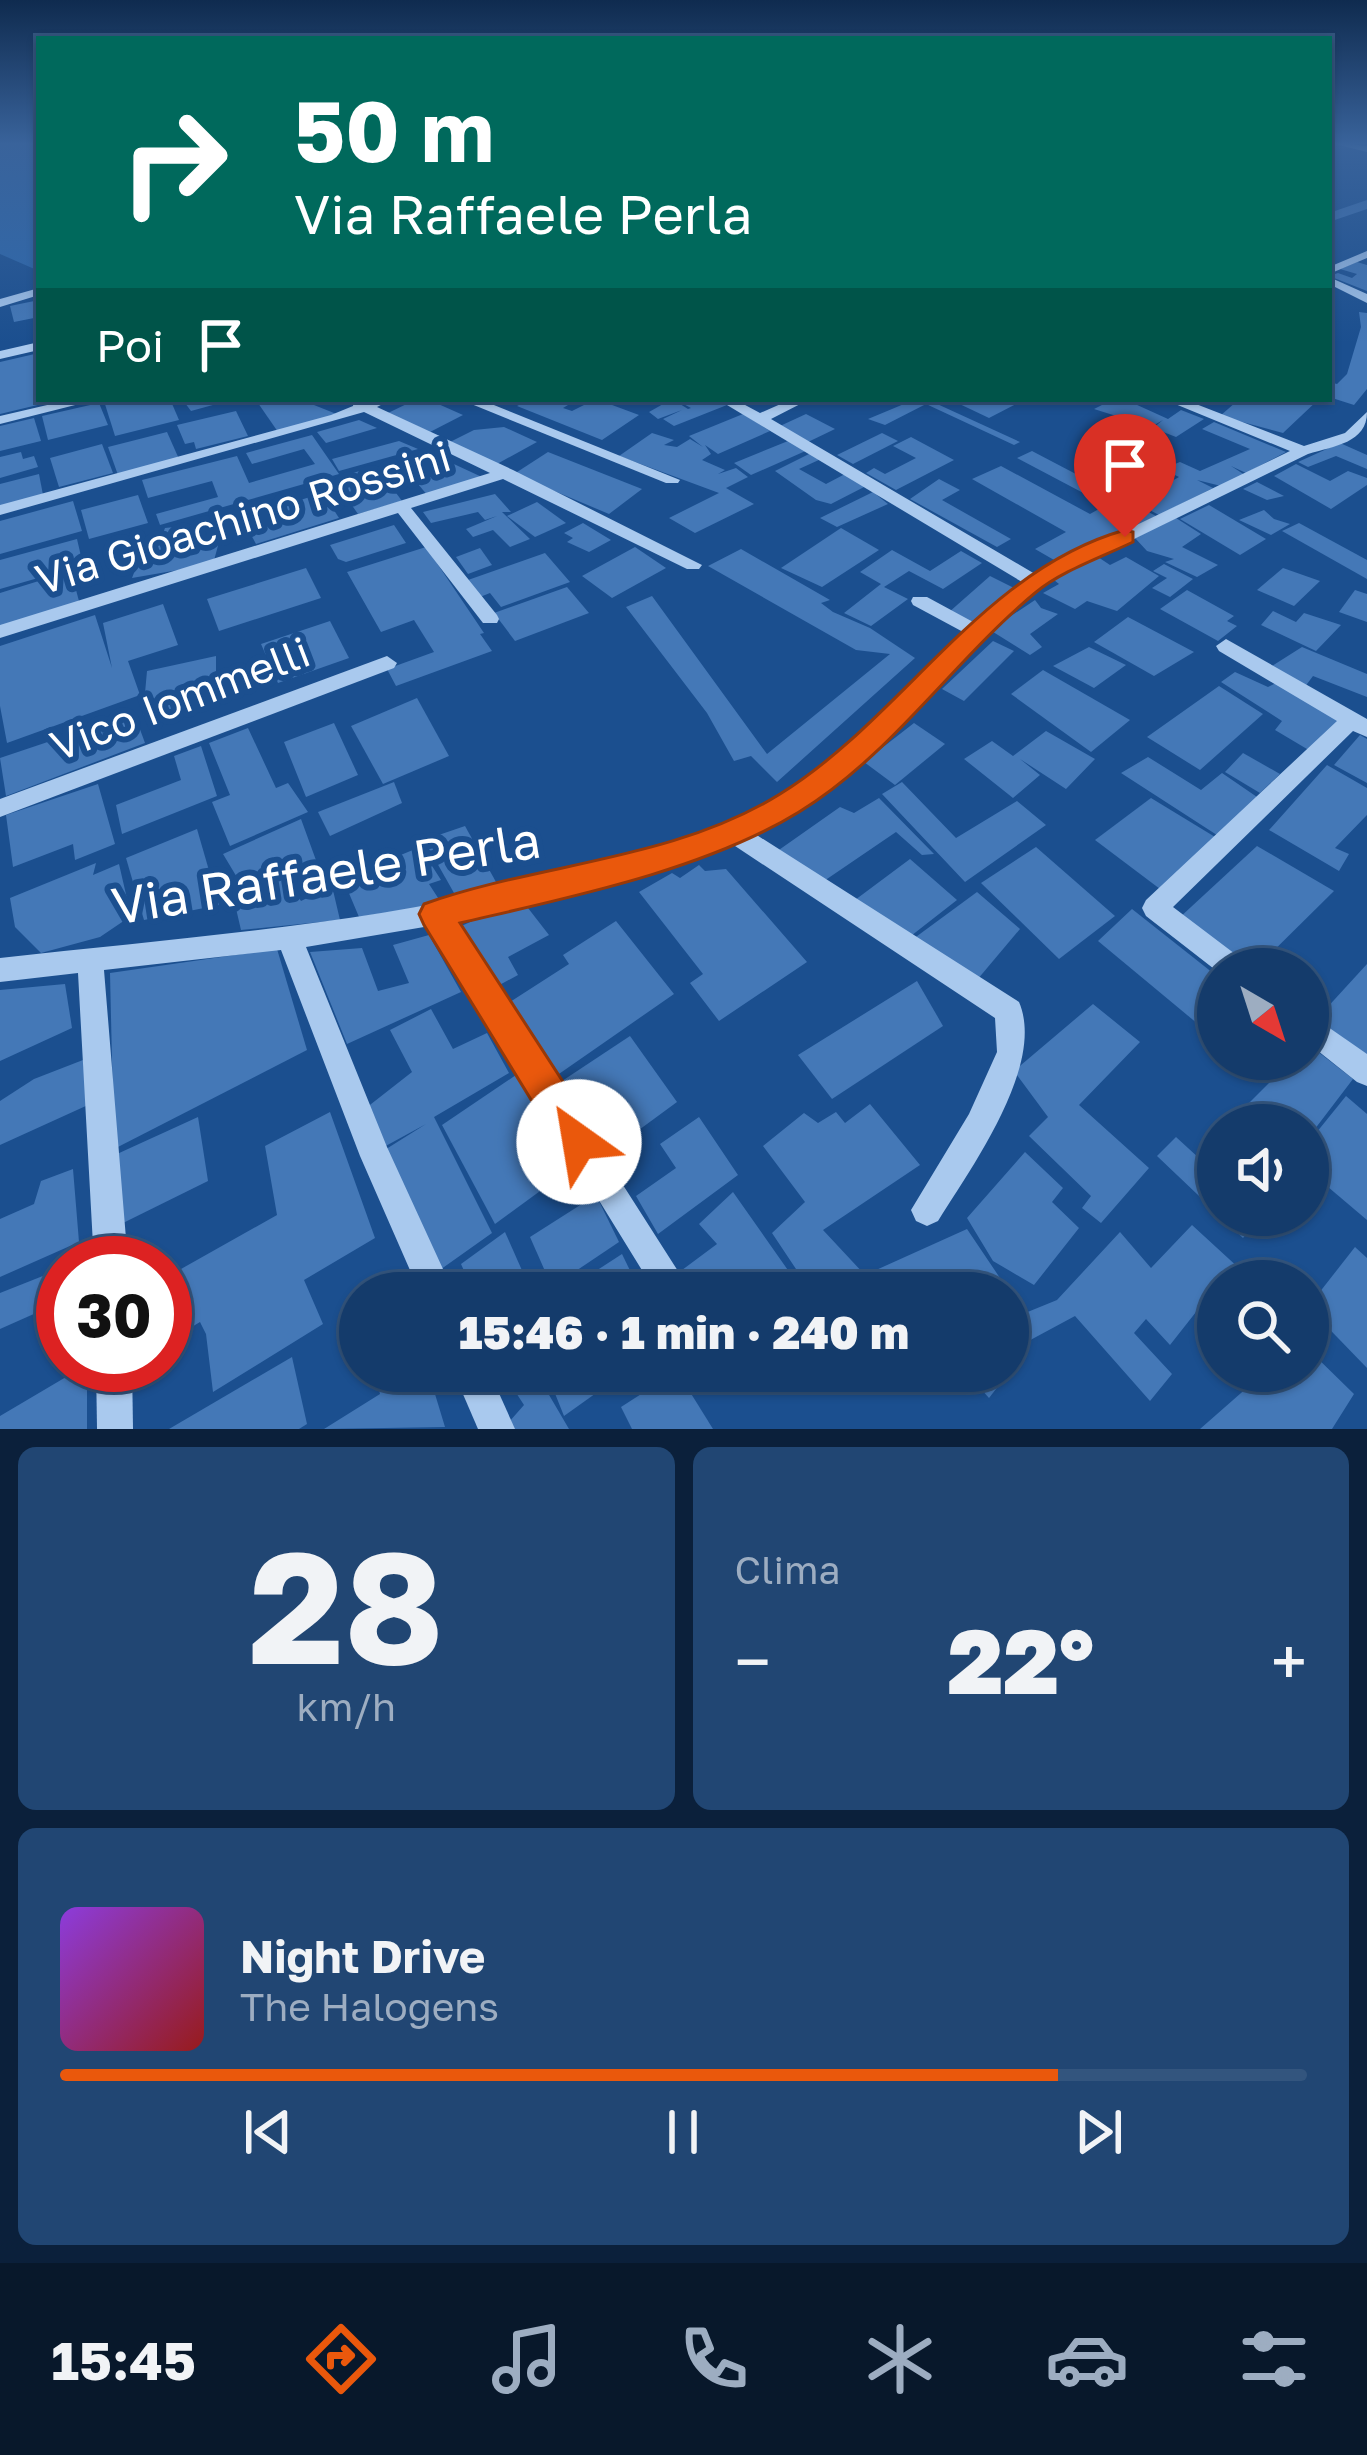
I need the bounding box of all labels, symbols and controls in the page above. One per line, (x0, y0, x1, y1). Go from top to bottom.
text: 50 m (294, 80, 494, 180)
icon: right (96, 84, 252, 240)
text: Via Raffaele Perla (294, 181, 753, 246)
icon: arrive (188, 312, 254, 378)
text: Poi (96, 318, 164, 372)
pin (1074, 414, 1176, 537)
street label: Via Gioachino Rossini (29, 430, 456, 604)
icon: arrive (1092, 432, 1158, 498)
street label: Vico Iommelli (43, 626, 316, 770)
street label: Via Raffaele Perla (107, 808, 544, 936)
north arrow (1197, 948, 1329, 1080)
map controls (1197, 948, 1329, 1392)
position arrow (516, 1079, 642, 1205)
button: sound (1197, 1104, 1329, 1236)
speed limit sign: 30 (36, 1236, 192, 1392)
button: search (1197, 1260, 1329, 1392)
text: 15:46 · 1 min · 240 m (459, 1305, 909, 1359)
text: 28 (249, 1511, 444, 1698)
text: Clima (735, 1546, 841, 1593)
text: 22° (947, 1606, 1094, 1714)
text: − (735, 1621, 771, 1701)
text: + (1271, 1621, 1307, 1701)
text: km/h (297, 1683, 396, 1730)
text: Night Drive (240, 1929, 485, 1983)
text: The Halogens (240, 1983, 499, 2030)
icon: previous (235, 2099, 301, 2165)
icon: pause (650, 2099, 716, 2165)
icon: next (1066, 2099, 1132, 2165)
icon: directions (299, 2317, 383, 2401)
icon: music (485, 2317, 569, 2401)
icon: phone (672, 2317, 756, 2401)
icon: climate (858, 2317, 942, 2401)
icon: car (1045, 2317, 1129, 2401)
icon: filters (1232, 2317, 1316, 2401)
text: 15:45 (51, 2327, 196, 2392)

